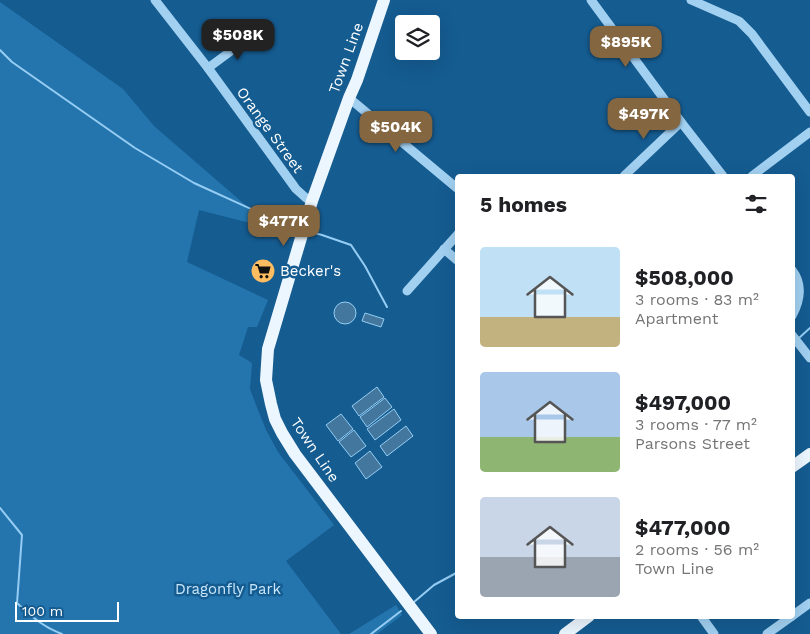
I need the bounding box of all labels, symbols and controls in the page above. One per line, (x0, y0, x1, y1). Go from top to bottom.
map controls (395, 15, 440, 60)
button: layers (395, 15, 440, 60)
pin: $508K (203, 18, 273, 61)
street label: Town Line (325, 20, 367, 96)
text: $508K (212, 25, 264, 44)
pin: $895K (591, 26, 661, 68)
text: $895K (601, 32, 651, 51)
street label: Orange Street (233, 84, 308, 177)
pin: $497K (609, 98, 679, 140)
text: $497K (619, 104, 669, 123)
pin: $504K (361, 110, 431, 153)
text: $504K (370, 117, 422, 136)
icon: filters (742, 190, 770, 218)
text: 5 homes (480, 192, 567, 217)
pin: $477K (249, 204, 319, 247)
text: $477K (259, 211, 309, 230)
supermarket icon: Becker's (250, 258, 276, 284)
place label: Becker's (280, 262, 341, 280)
text: $508,000 (635, 265, 734, 290)
icon: home (520, 267, 580, 327)
text: 3 rooms · 83 m² (635, 290, 759, 309)
text: Apartment (635, 309, 718, 328)
text: $497,000 (635, 390, 731, 415)
icon: home (520, 392, 580, 452)
street label: Town Line (287, 414, 343, 486)
text: 3 rooms · 77 m² (635, 415, 757, 434)
text: Parsons Street (635, 434, 750, 453)
text: $477,000 (635, 515, 730, 540)
icon: home (520, 517, 580, 577)
text: 2 rooms · 56 m² (635, 540, 759, 559)
text: Town Line (635, 559, 714, 578)
park label: Dragonfly Park (175, 580, 282, 598)
scale bar (15, 599, 119, 622)
text: 100 m (22, 603, 63, 619)

